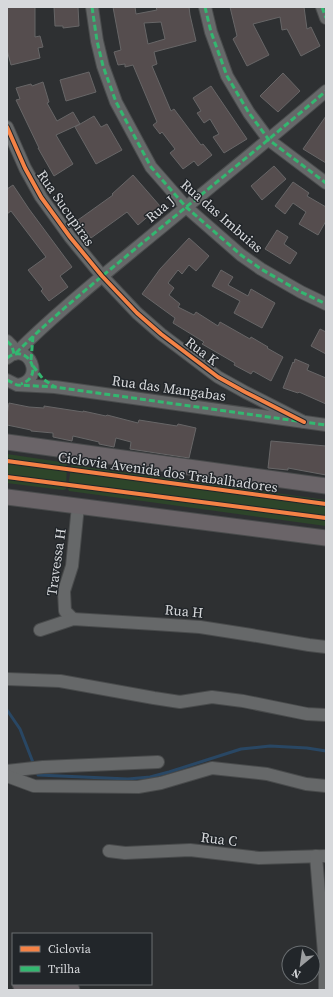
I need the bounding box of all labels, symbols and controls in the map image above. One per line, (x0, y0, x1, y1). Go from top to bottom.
street label: Rua Sucupiras (32, 166, 100, 250)
street label: Rua das Imbuias (177, 175, 267, 257)
street label: Rua J (141, 191, 179, 227)
street label: Rua K (181, 332, 223, 370)
street label: Rua das Mangabas (111, 370, 227, 406)
street label: Ciclovia Avenida dos Trabalhadores (57, 447, 279, 497)
street label: Travessa H (41, 527, 71, 597)
street label: Rua H (164, 599, 204, 623)
street label: Rua C (200, 827, 238, 851)
legend (12, 933, 152, 985)
text: Ciclovia (48, 941, 92, 957)
north arrow (281, 945, 321, 985)
text: Trilha (48, 961, 81, 977)
text: N (289, 965, 304, 982)

